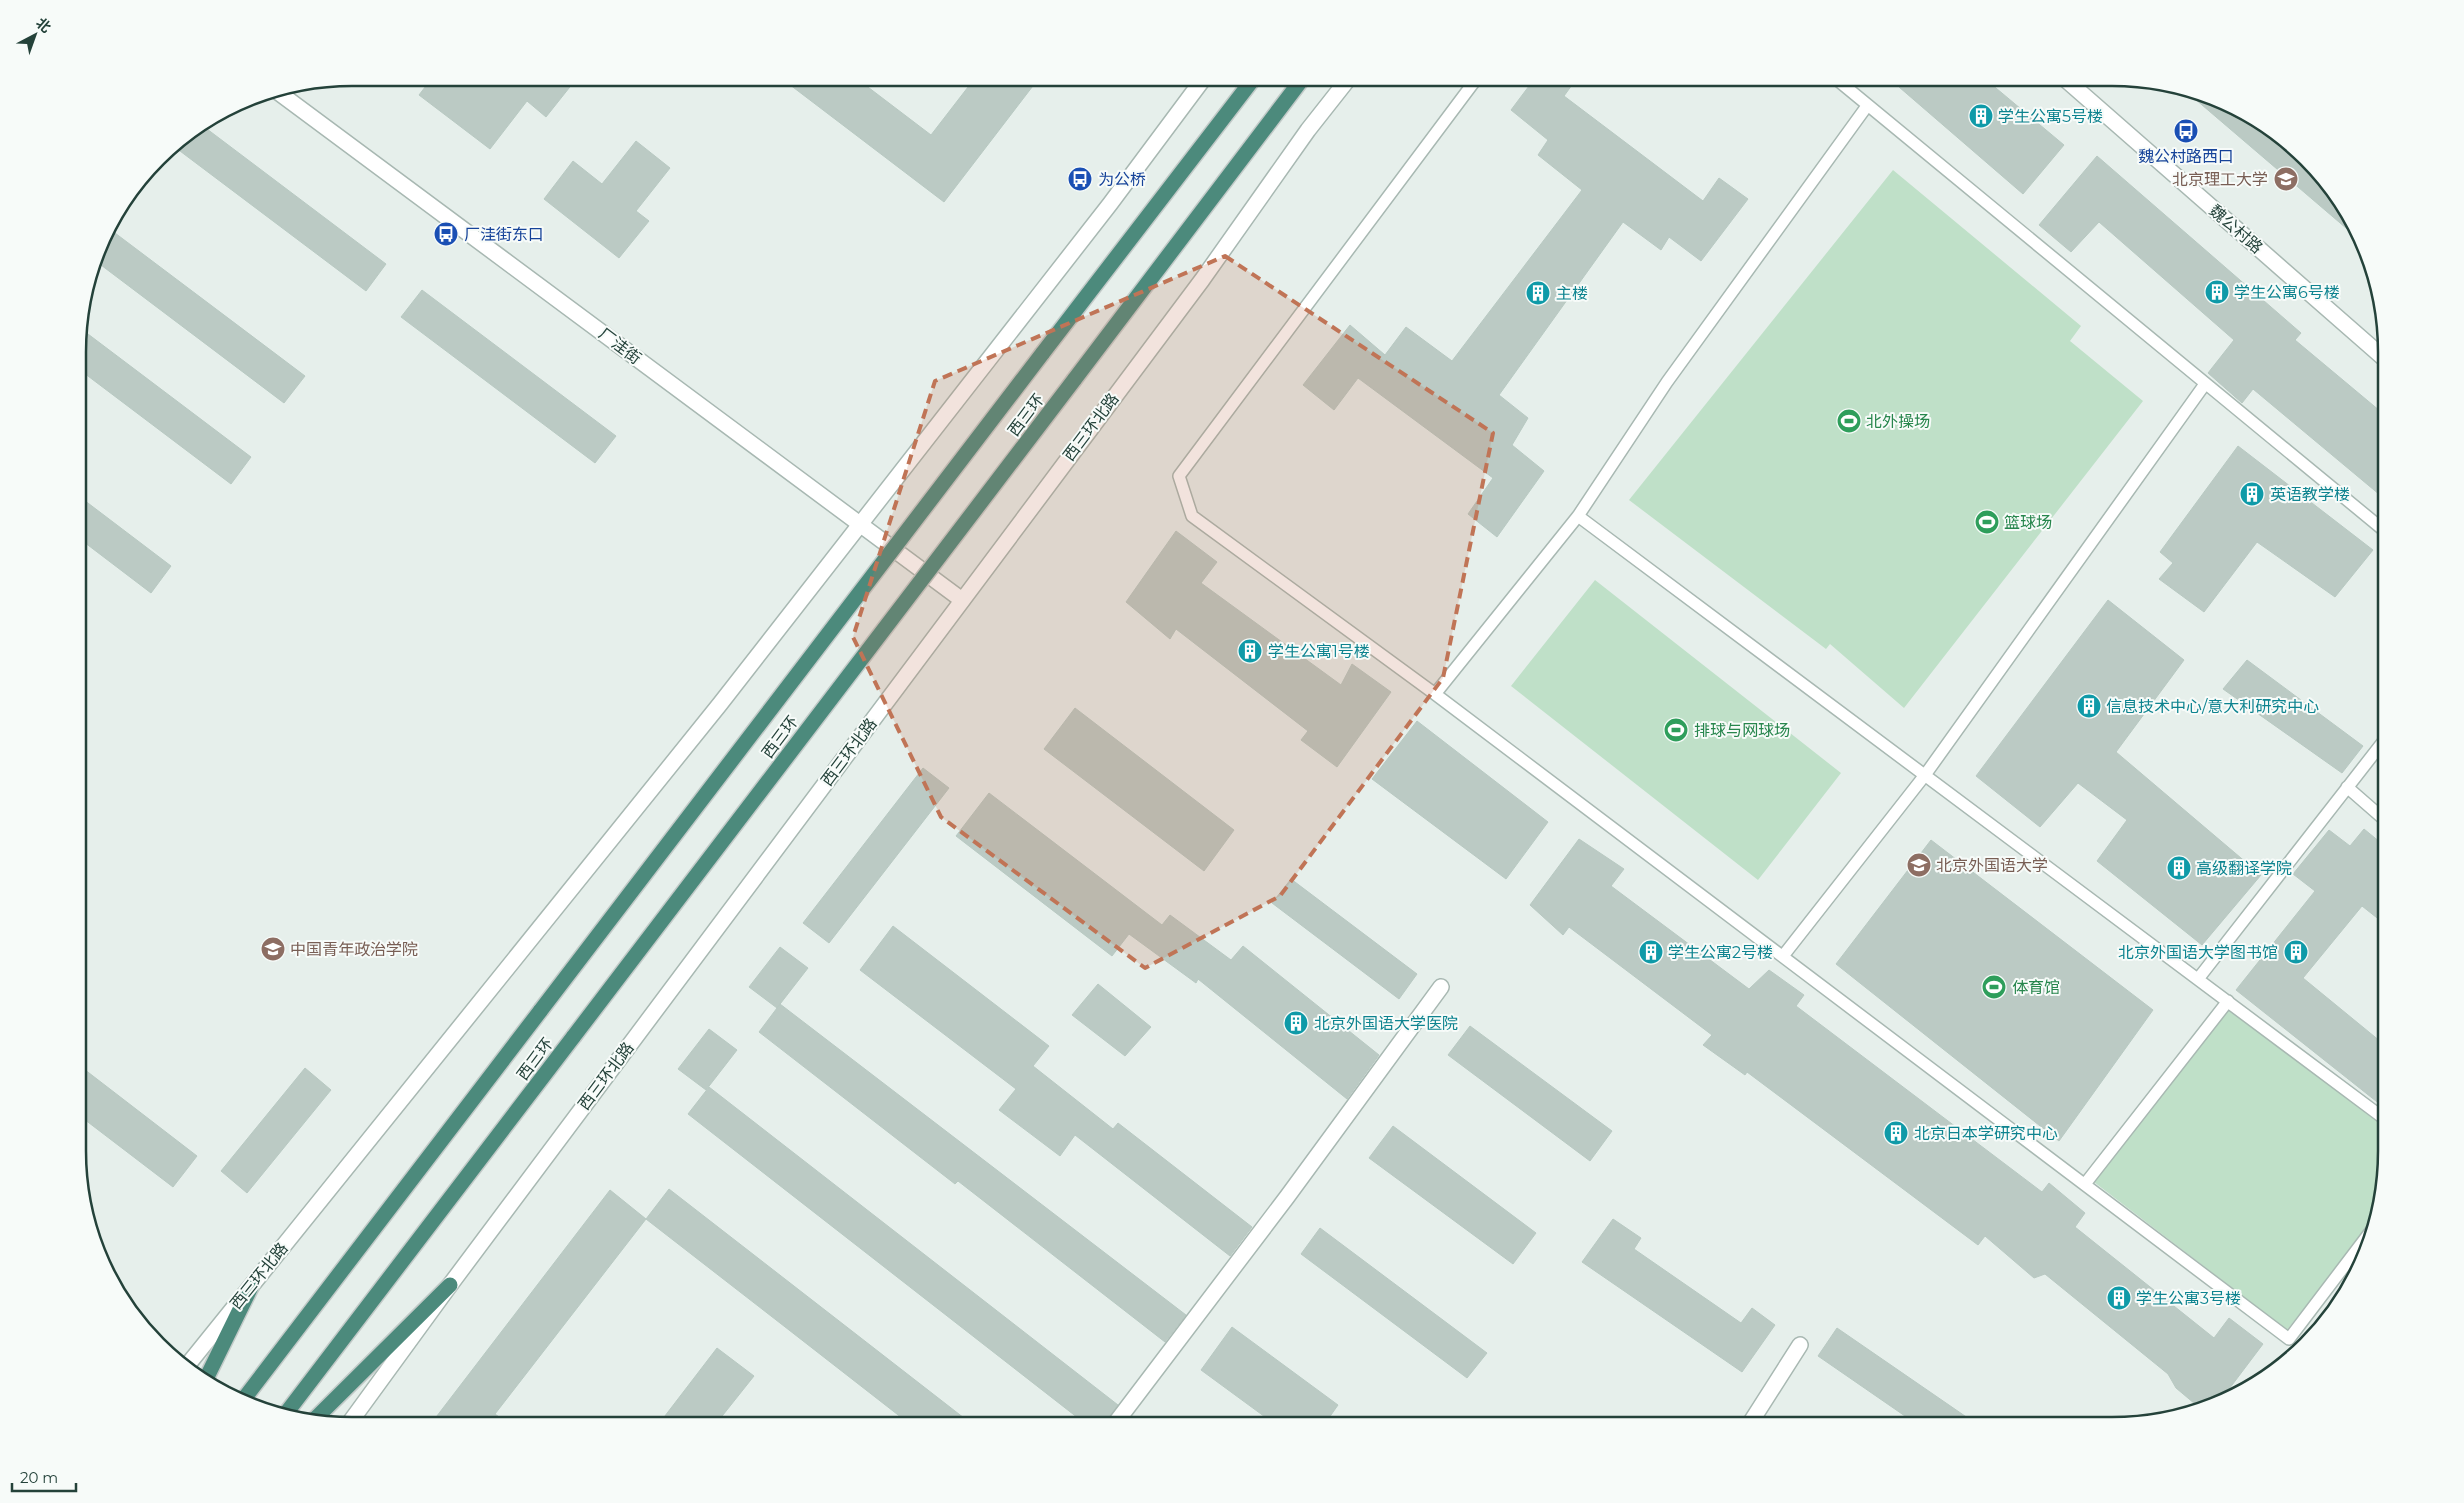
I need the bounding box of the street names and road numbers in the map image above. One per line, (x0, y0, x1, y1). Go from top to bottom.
street label: 魏公村路 (2206, 201, 2266, 257)
street label: 厂洼街 (595, 324, 645, 368)
street label: 西三环北路 (1059, 389, 1123, 465)
street label: 西三环 (1004, 390, 1048, 440)
street label: 西三环 (758, 712, 802, 762)
street label: 西三环北路 (817, 714, 881, 790)
street label: 西三环 (513, 1034, 557, 1084)
street label: 西三环北路 (574, 1038, 638, 1114)
street label: 西三环北路 (226, 1239, 292, 1313)

